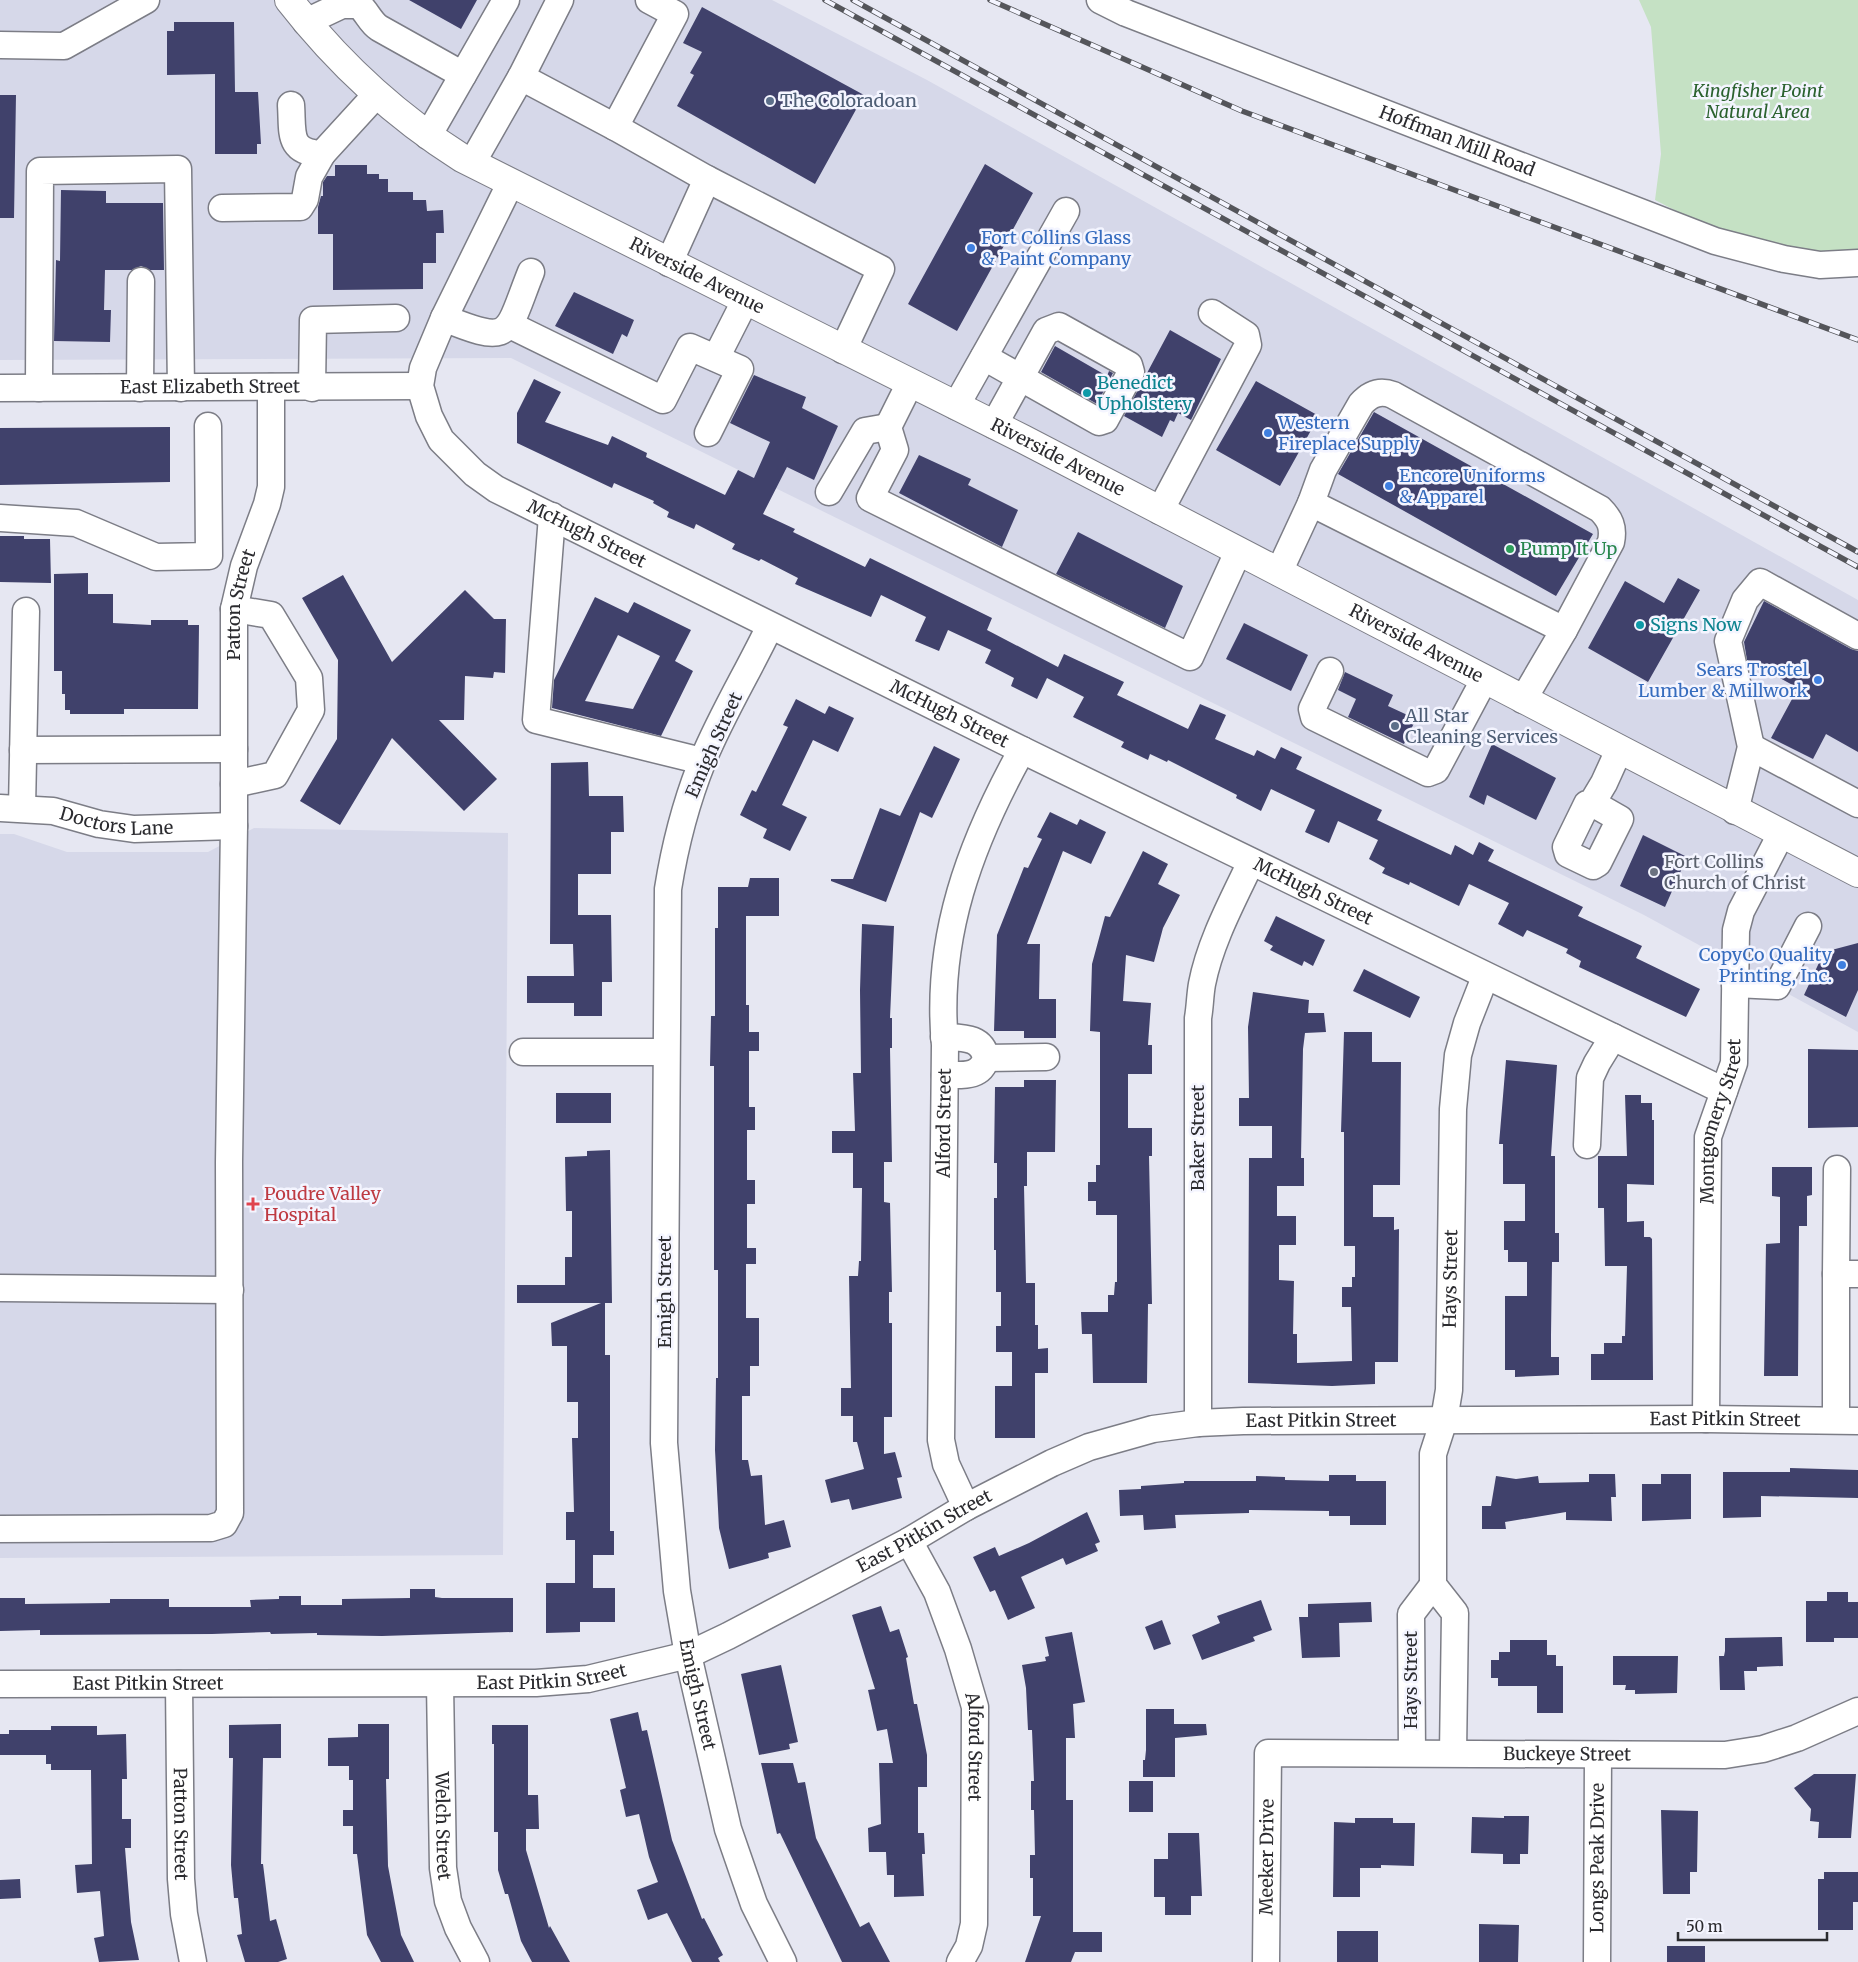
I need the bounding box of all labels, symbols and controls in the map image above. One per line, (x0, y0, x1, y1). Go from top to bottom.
park label: Kingfisher Point Natural Area (1691, 79, 1824, 123)
place label: The Coloradoan (780, 89, 917, 112)
marker: The Coloradoan (764, 95, 776, 107)
street label: Hoffman Mill Road (1376, 100, 1538, 181)
place label: Fort Collins Glass & Paint Company (981, 226, 1132, 270)
street label: Riverside Avenue (626, 232, 768, 319)
marker: Fort Collins Glass & Paint Company (965, 242, 977, 254)
place label: Benedict Upholstery (1097, 371, 1193, 415)
street label: East Elizabeth Street (120, 375, 300, 398)
marker: Benedict Upholstery (1081, 387, 1093, 399)
place label: Western Fireplace Supply (1277, 411, 1420, 455)
street label: Riverside Avenue (987, 413, 1129, 501)
marker: Western Fireplace Supply (1262, 427, 1274, 439)
place label: Encore Uniforms & Apparel (1399, 464, 1546, 508)
marker: Encore Uniforms & Apparel (1383, 480, 1395, 492)
street label: McHugh Street (523, 494, 650, 573)
place label: Pump It Up (1520, 537, 1617, 560)
marker: Pump It Up (1504, 543, 1516, 555)
street label: Patton Street (222, 546, 260, 661)
street label: Riverside Avenue (1345, 599, 1487, 687)
place label: Signs Now (1650, 613, 1743, 636)
marker: Signs Now (1634, 619, 1646, 631)
place label: Sears Trostel Lumber & Millwork (1638, 658, 1809, 702)
street label: McHugh Street (886, 674, 1013, 753)
marker: Sears Trostel Lumber & Millwork (1812, 674, 1824, 686)
street label: Emigh Street (680, 688, 747, 801)
place label: All Star Cleaning Services (1404, 704, 1558, 748)
marker: All Star Cleaning Services (1389, 720, 1401, 732)
street label: Doctors Lane (57, 801, 174, 840)
place label: Fort Collins Church of Christ (1664, 850, 1806, 894)
street label: McHugh Street (1250, 852, 1377, 930)
marker: Fort Collins Church of Christ (1648, 866, 1660, 878)
place label: CopyCo Quality Printing, Inc. (1699, 943, 1833, 987)
marker: CopyCo Quality Printing, Inc. (1836, 959, 1848, 971)
street label: Montgomery Street (1696, 1038, 1745, 1204)
street label: Alford Street (932, 1068, 956, 1179)
street label: Baker Street (1186, 1085, 1209, 1191)
place label: Poudre Valley Hospital (264, 1182, 381, 1226)
marker: Poudre Valley Hospital (246, 1197, 260, 1211)
street label: Hays Street (1438, 1229, 1462, 1328)
street label: Emigh Street (653, 1235, 676, 1349)
street label: East Pitkin Street (1650, 1407, 1801, 1431)
street label: East Pitkin Street (1246, 1408, 1397, 1432)
street label: East Pitkin Street (853, 1484, 995, 1577)
street label: Hays Street (1399, 1631, 1422, 1729)
street label: Emigh Street (674, 1637, 721, 1752)
street label: East Pitkin Street (476, 1658, 629, 1694)
street label: East Pitkin Street (72, 1672, 224, 1695)
street label: Alford Street (960, 1688, 987, 1802)
street label: Buckeye Street (1503, 1742, 1631, 1766)
street label: Patton Street (169, 1767, 193, 1881)
street label: Welch Street (430, 1770, 457, 1882)
street label: Longs Peak Drive (1585, 1783, 1609, 1933)
street label: Meeker Drive (1254, 1799, 1279, 1915)
scale bar (1678, 1910, 1827, 1942)
text: 50 m (1686, 1917, 1723, 1936)

